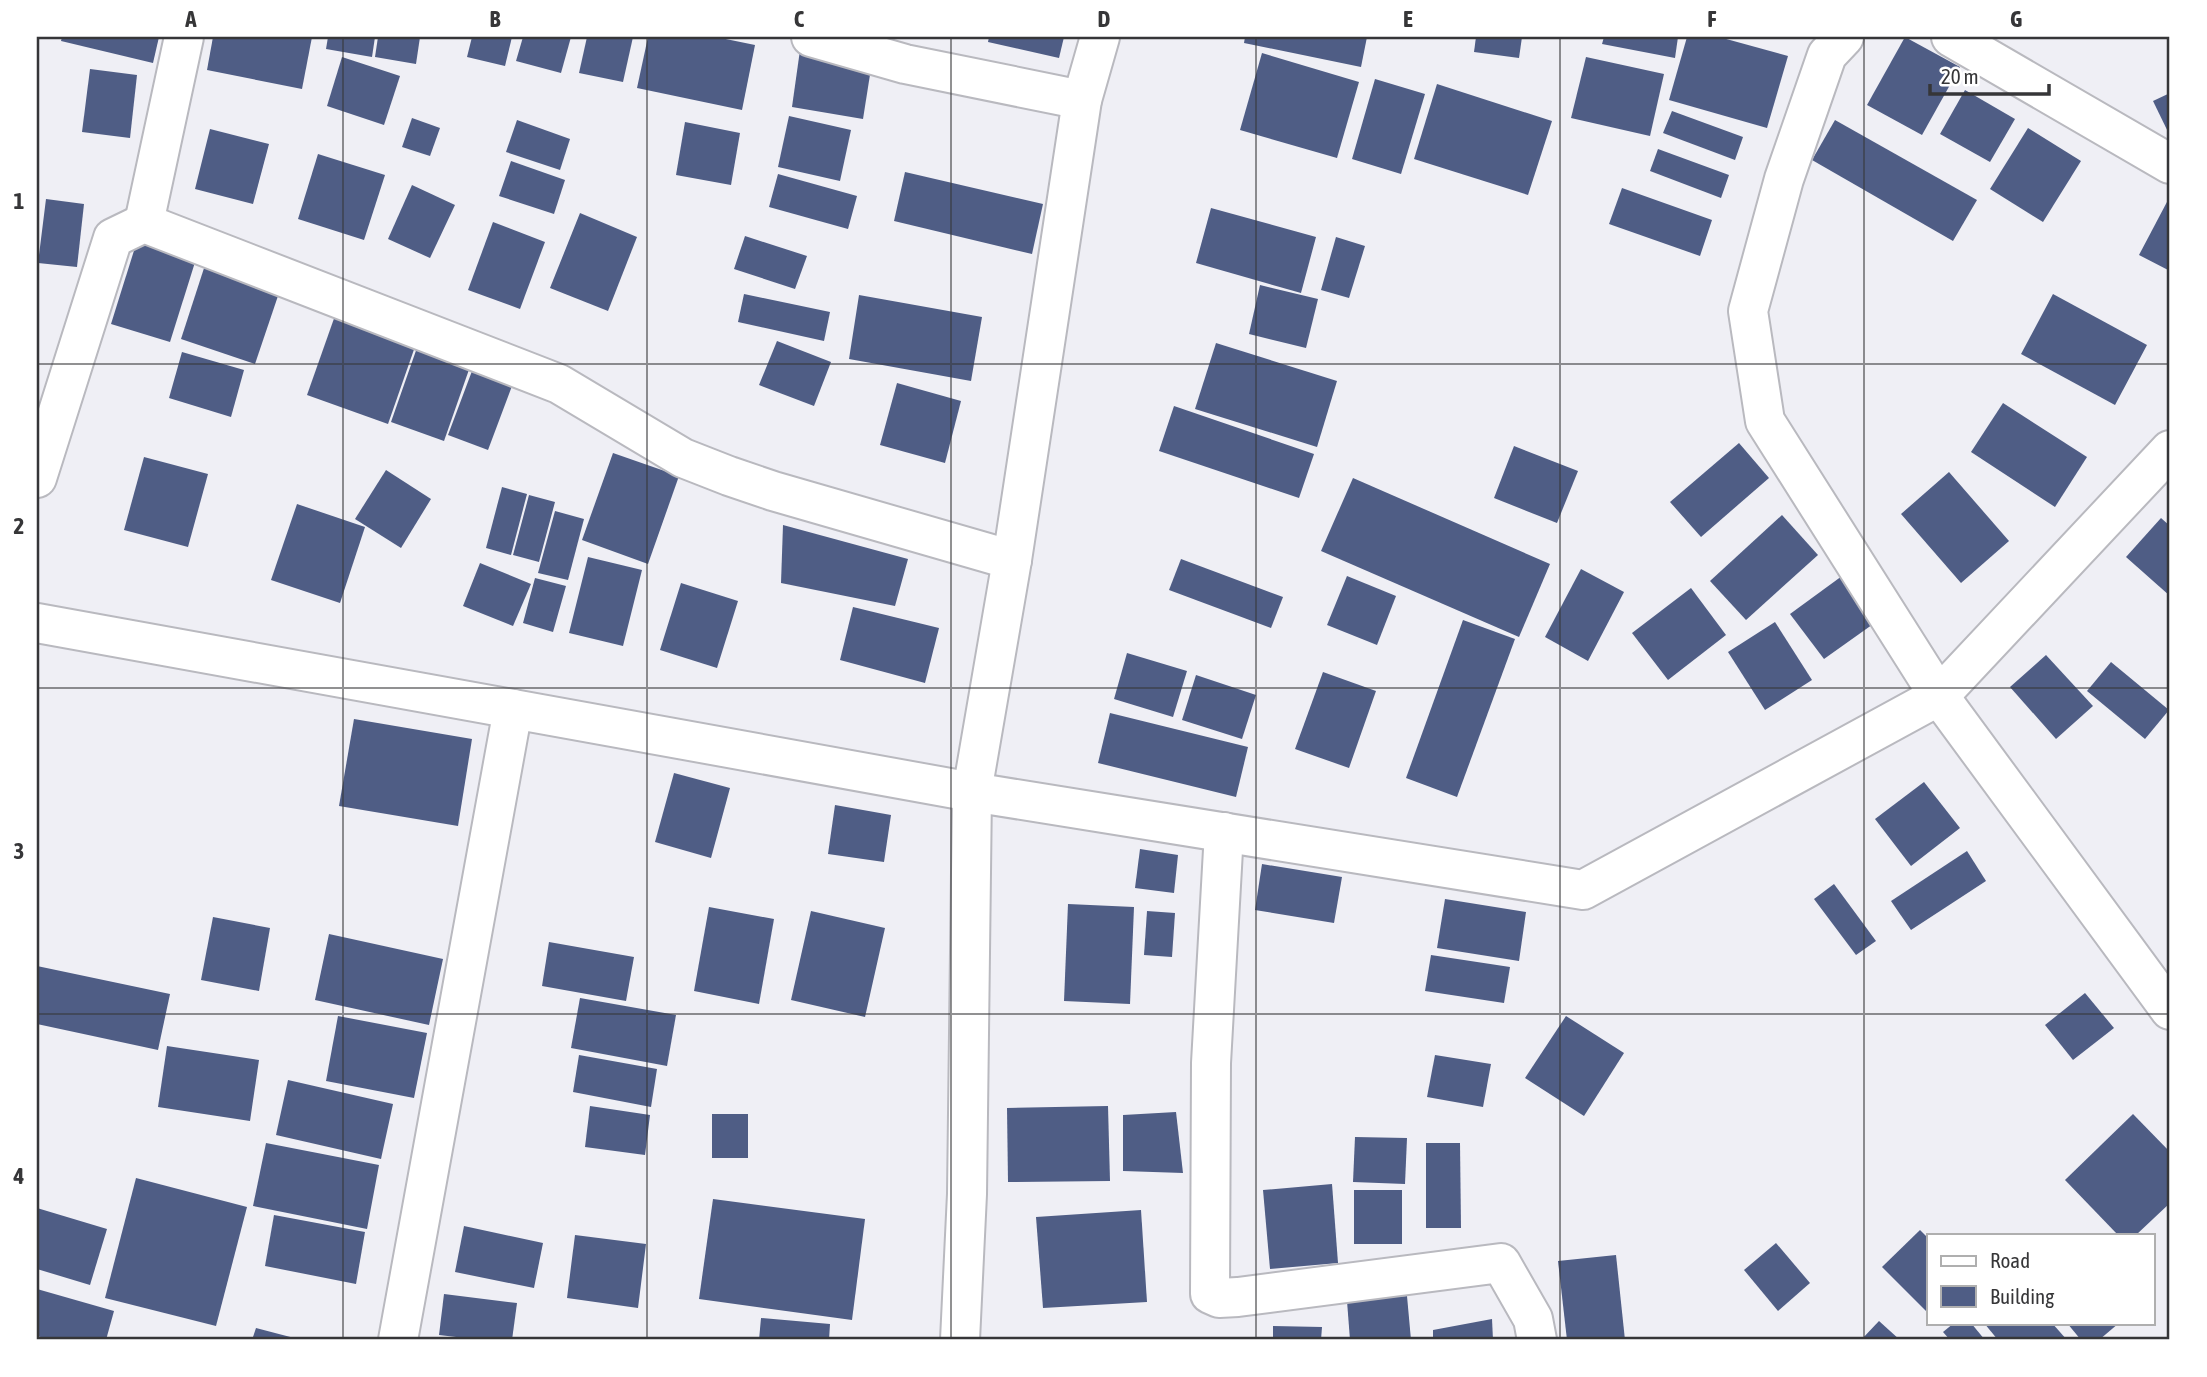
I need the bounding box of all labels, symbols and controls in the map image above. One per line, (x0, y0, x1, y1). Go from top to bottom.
text: A (184, 6, 197, 32)
text: B (490, 6, 501, 32)
text: C (794, 6, 805, 32)
text: D (1098, 6, 1111, 32)
text: E (1403, 6, 1413, 32)
text: F (1707, 6, 1717, 32)
text: G (2010, 6, 2022, 32)
scale bar (1930, 52, 2050, 96)
text: 20 m (1941, 64, 1979, 88)
text: 1 (14, 188, 25, 214)
text: 2 (14, 513, 24, 539)
text: 3 (14, 838, 24, 864)
text: 4 (13, 1163, 25, 1189)
legend (1927, 1234, 2154, 1324)
text: Road (1990, 1248, 2030, 1272)
text: Building (1990, 1284, 2054, 1308)

